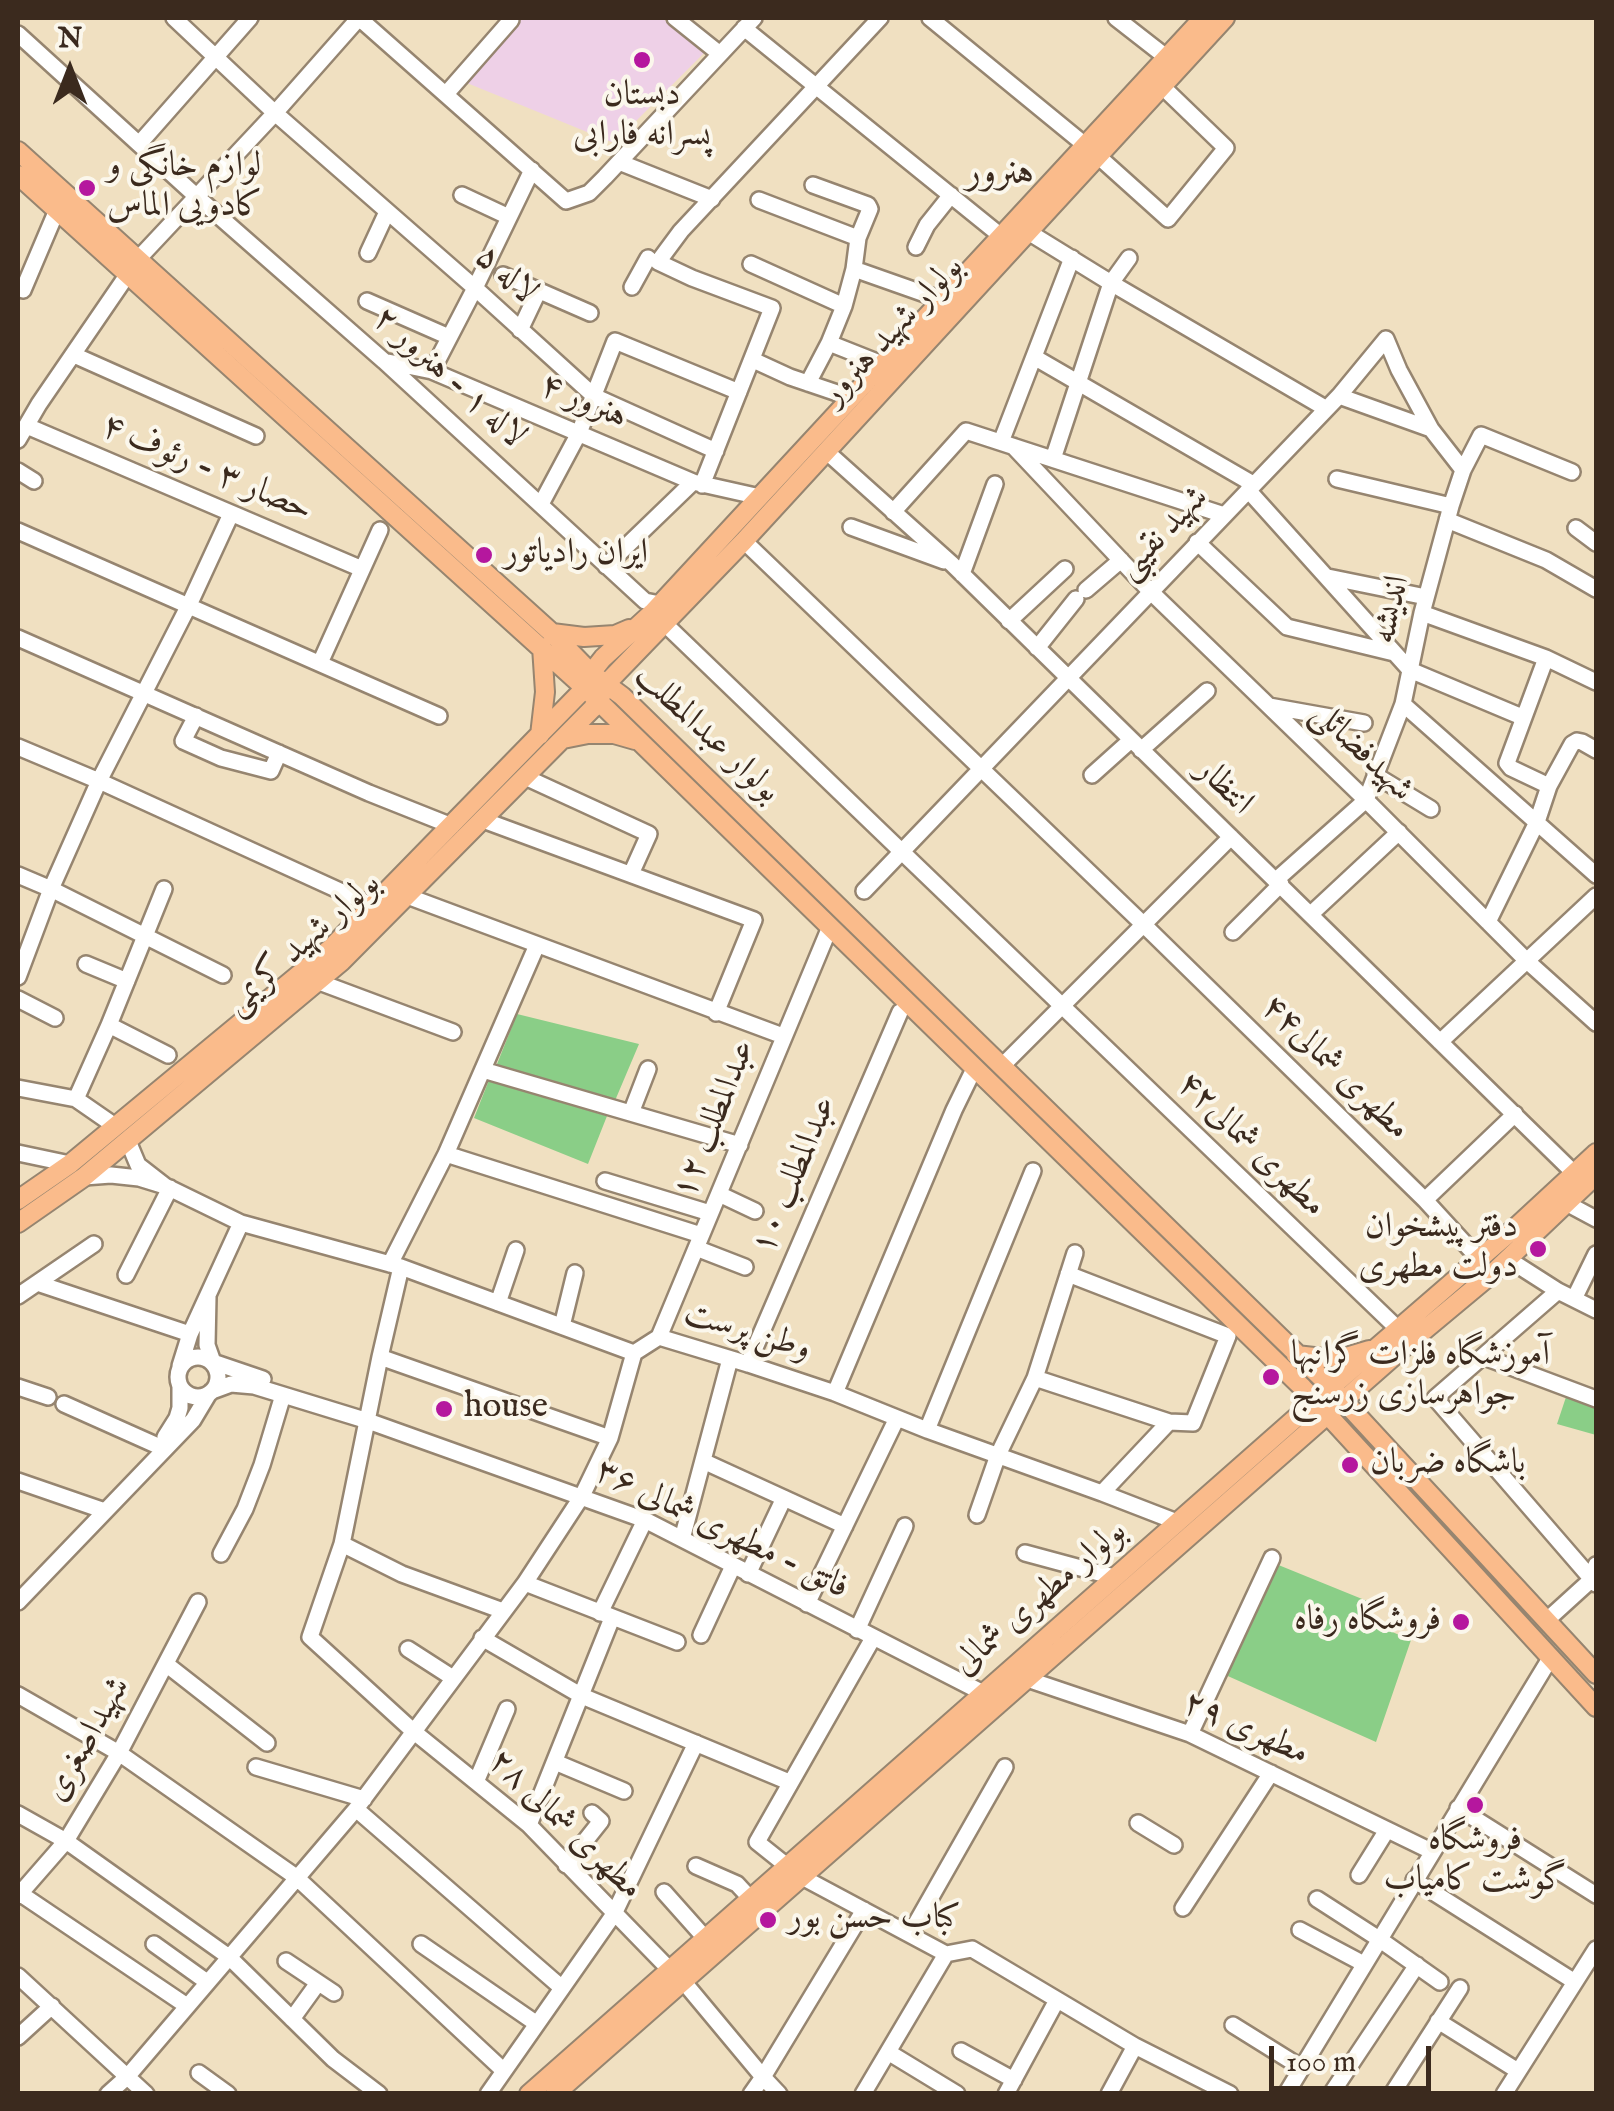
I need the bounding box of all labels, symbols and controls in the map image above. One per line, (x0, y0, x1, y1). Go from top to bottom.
north arrow (20, 20, 120, 120)
text: N (58, 22, 82, 57)
marker: دبستان پسرانه فارابی (631, 49, 653, 71)
place label: دبستان پسرانه فارابی (573, 76, 711, 158)
place label: لوازم خانگی و کادویی الماس (107, 147, 263, 229)
district label: هنرور (966, 152, 1034, 198)
marker: لوازم خانگی و کادویی الماس (76, 177, 98, 199)
street label: لاله ۵ (465, 237, 545, 315)
street label: بولوار شهید هنرور (814, 248, 974, 416)
street label: لاله ۱ - هنرور ۲ (362, 299, 534, 459)
street label: هنرور ۴ (533, 366, 633, 440)
street label: حصار ۳ - رئوف ۴ (94, 407, 318, 533)
street label: شهید نقیبی (1109, 478, 1219, 590)
place label: ایران رادیاتور (504, 534, 648, 576)
marker: ایران رادیاتور (473, 544, 495, 566)
street label: اندیشه (1365, 572, 1421, 648)
street label: بولوار عبدالمطلب (624, 657, 788, 813)
street label: شهیدفضائلی (1301, 694, 1421, 812)
street label: انتظار (1185, 751, 1261, 825)
street label: بولوار شهید کریمی (217, 864, 391, 1026)
street label: مطهری شمالی۴۴ (1251, 987, 1417, 1151)
street label: عبدالمطلب ۱۲ (665, 1035, 767, 1205)
street label: مطهری شمالی۴۲ (1167, 1064, 1333, 1228)
street label: عبدالمطلب ۱۰ (744, 1091, 848, 1261)
place label: دفتر پیشخوان دولت مطهری (1358, 1208, 1518, 1290)
marker: دفتر پیشخوان دولت مطهری (1527, 1238, 1549, 1260)
street label: وطن پرست (679, 1294, 815, 1372)
place label: آموزشگاه فلزات گرانبها جواهرسازی زرسنج (1291, 1336, 1550, 1418)
marker: آموزشگاه فلزات گرانبها جواهرسازی زرسنج (1260, 1366, 1282, 1388)
place label: house (464, 1388, 548, 1430)
marker: house (433, 1398, 455, 1420)
place label: باشگاه ضربان (1370, 1444, 1526, 1486)
street label: فاتق - مطهری شمالی ۳۶ (587, 1451, 855, 1611)
marker: باشگاه ضربان (1339, 1454, 1361, 1476)
street label: بولوار مطهری شمالی (945, 1512, 1137, 1686)
place label: فروشگاه رفاه (1294, 1601, 1441, 1643)
marker: فروشگاه رفاه (1450, 1611, 1472, 1633)
street label: شهیداصغری (37, 1670, 141, 1810)
street label: مطهری ۲۹ (1175, 1684, 1315, 1776)
street label: مطهری شمالی ۲۸ (478, 1742, 650, 1910)
marker: فروشگاه گوشت کامیاب (1464, 1794, 1486, 1816)
place label: فروشگاه گوشت کامیاب (1383, 1821, 1567, 1903)
place label: كباب حسن بور (788, 1899, 961, 1941)
marker: كباب حسن بور (757, 1909, 779, 1931)
scale bar (1274, 2026, 1436, 2088)
text: 100 m (1286, 2044, 1356, 2082)

